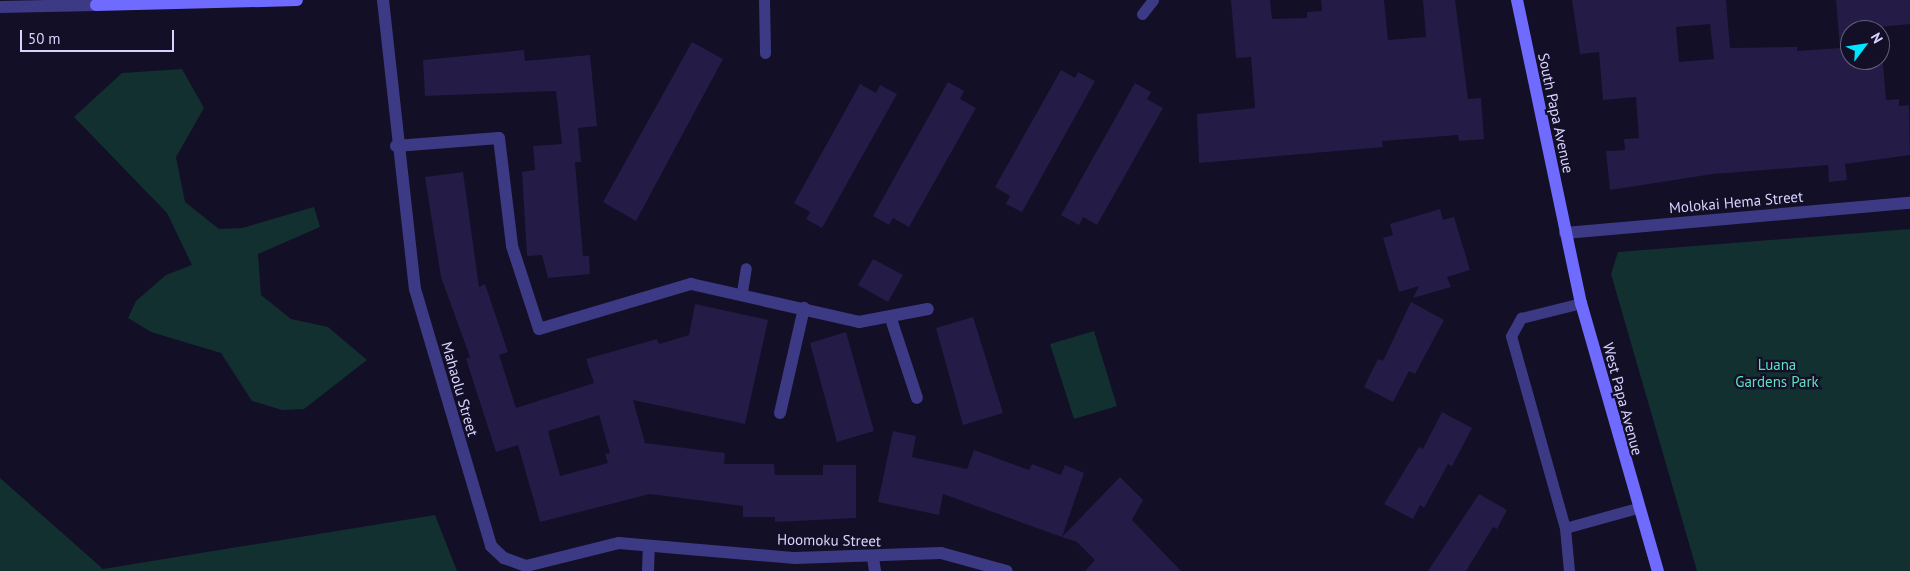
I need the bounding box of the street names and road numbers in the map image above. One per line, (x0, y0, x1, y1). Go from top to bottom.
street label: South Papa Avenue (1534, 51, 1578, 175)
street label: Molokai Hema Street (1668, 187, 1804, 217)
street label: Mahaolu Street (438, 340, 482, 438)
street label: West Papa Avenue (1599, 340, 1647, 458)
street label: Hoomoku Street (777, 530, 881, 550)

